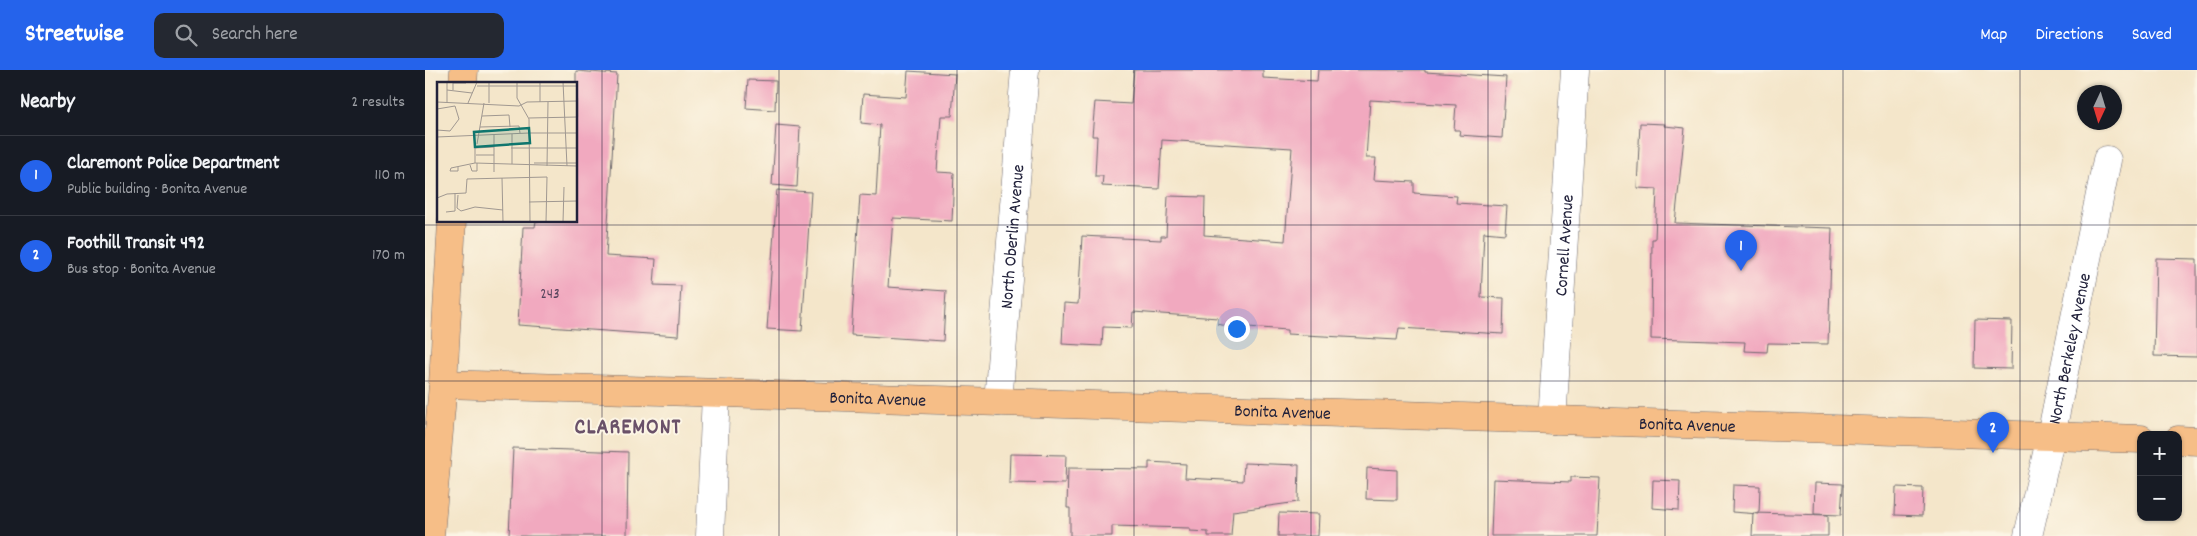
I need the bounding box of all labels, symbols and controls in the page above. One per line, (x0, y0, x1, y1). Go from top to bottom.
search box (154, 13, 504, 58)
text: Streetwise (25, 18, 124, 52)
icon: search (172, 21, 200, 49)
text: Search here (212, 22, 298, 49)
text: Map (1980, 23, 2007, 48)
text: Directions (2035, 23, 2104, 48)
text: Saved (2132, 23, 2172, 48)
inset map (437, 82, 577, 222)
north arrow (2077, 85, 2122, 130)
text: Nearby (20, 88, 75, 118)
text: 2 results (351, 91, 405, 114)
text: Claremont Police Department (67, 151, 279, 178)
text: 1 (34, 164, 38, 187)
text: 110 m (375, 164, 405, 187)
street label: North Oberlin Avenue (996, 164, 1032, 310)
text: Public building · Bonita Avenue (67, 178, 247, 201)
street label: Cornell Avenue (1550, 194, 1582, 297)
pin: 1 (1725, 230, 1757, 271)
text: Foothill Transit 492 (67, 231, 205, 258)
text: 2 (33, 244, 40, 267)
text: 170 m (372, 244, 405, 267)
text: Bus stop · Bonita Avenue (67, 258, 216, 281)
street label: North Berkeley Avenue (2044, 271, 2099, 427)
house number: 243 (540, 284, 560, 306)
your location (1224, 316, 1250, 342)
street label: Bonita Avenue (829, 387, 927, 415)
street label: Bonita Avenue (1234, 400, 1331, 428)
pin: 2 (1977, 412, 2009, 453)
district label: CLAREMONT (575, 413, 681, 444)
street label: Bonita Avenue (1639, 413, 1736, 441)
map controls (2137, 431, 2182, 521)
button: + (2137, 431, 2182, 476)
button: − (2137, 476, 2182, 521)

